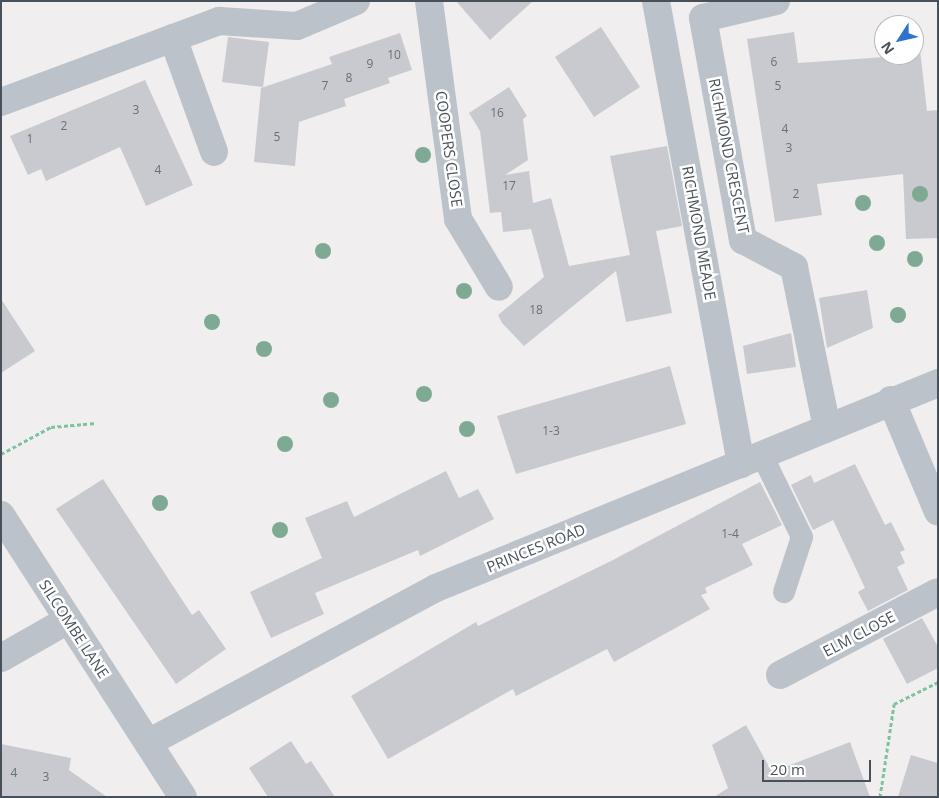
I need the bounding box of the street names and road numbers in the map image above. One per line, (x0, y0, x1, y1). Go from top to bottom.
street label: RICHMOND CRESCENT (705, 77, 753, 235)
street label: COOPERS CLOSE (432, 90, 466, 208)
street label: RICHMOND MEADE (678, 165, 720, 301)
street label: PRINCES ROAD (484, 520, 588, 576)
street label: SILCOMBE LANE (35, 576, 113, 682)
street label: ELM CLOSE (820, 607, 898, 661)

